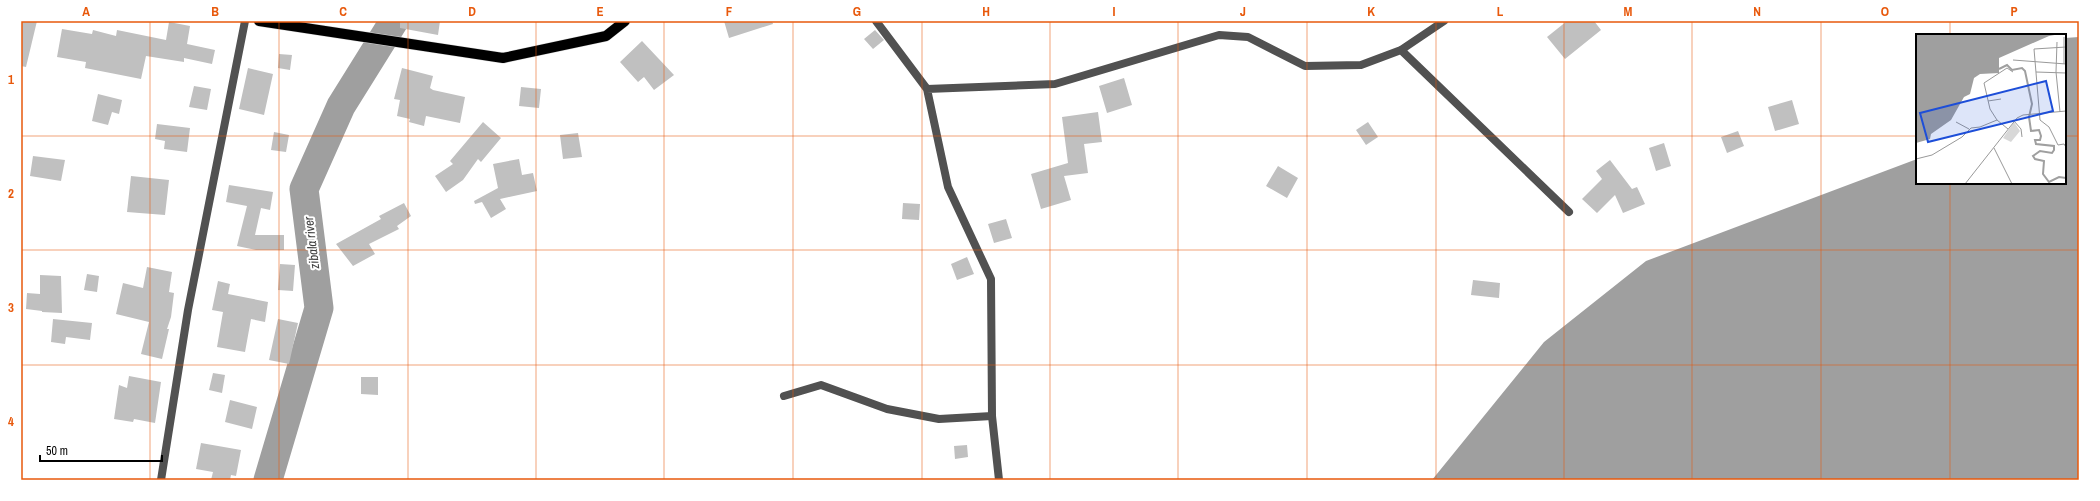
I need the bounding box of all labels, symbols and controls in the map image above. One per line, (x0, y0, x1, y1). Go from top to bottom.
text: A (82, 3, 90, 20)
text: B (211, 3, 219, 20)
text: C (339, 3, 347, 20)
text: D (468, 3, 476, 20)
text: E (596, 3, 604, 20)
text: F (726, 3, 733, 20)
text: G (853, 3, 861, 20)
text: H (982, 3, 990, 20)
text: I (1113, 3, 1116, 20)
text: J (1240, 3, 1246, 20)
text: K (1367, 3, 1375, 20)
text: L (1497, 3, 1504, 20)
text: M (1624, 3, 1633, 20)
text: N (1753, 3, 1761, 20)
text: O (1881, 3, 1889, 20)
text: P (2010, 3, 2018, 20)
inset map (1916, 34, 2066, 184)
text: 1 (8, 71, 14, 88)
text: 2 (8, 185, 14, 202)
water label: zibala river (300, 215, 323, 270)
text: 3 (8, 299, 14, 316)
text: 4 (8, 413, 14, 430)
scale bar (40, 437, 162, 463)
text: 50 m (46, 443, 68, 459)

